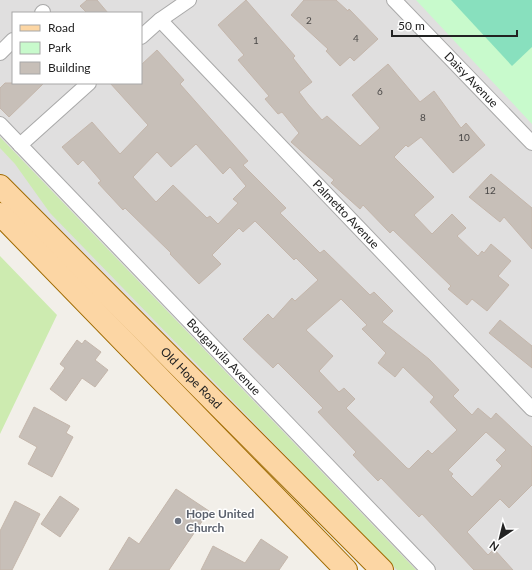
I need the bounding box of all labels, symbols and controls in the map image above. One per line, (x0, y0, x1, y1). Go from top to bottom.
legend (12, 12, 142, 84)
scale bar (392, 12, 517, 38)
house number: 2 (306, 14, 312, 26)
text: 50 m (398, 18, 425, 33)
text: Road (48, 20, 75, 35)
house number: 4 (353, 32, 359, 44)
house number: 1 (253, 34, 259, 46)
text: Park (48, 40, 72, 55)
street label: Daisy Avenue (441, 49, 502, 110)
text: Building (48, 60, 91, 75)
house number: 6 (377, 85, 383, 97)
house number: 8 (420, 111, 426, 123)
house number: 10 (458, 131, 470, 143)
street label: Palmetto Avenue (310, 177, 383, 252)
house number: 12 (484, 184, 496, 196)
street label: Bouganvila Avenue (184, 315, 264, 398)
street label: Old Hope Road (158, 344, 225, 412)
place label: Hope United Church (186, 506, 254, 535)
marker: Hope United Church (173, 516, 183, 526)
north arrow (480, 518, 520, 558)
text: N (487, 539, 501, 554)

